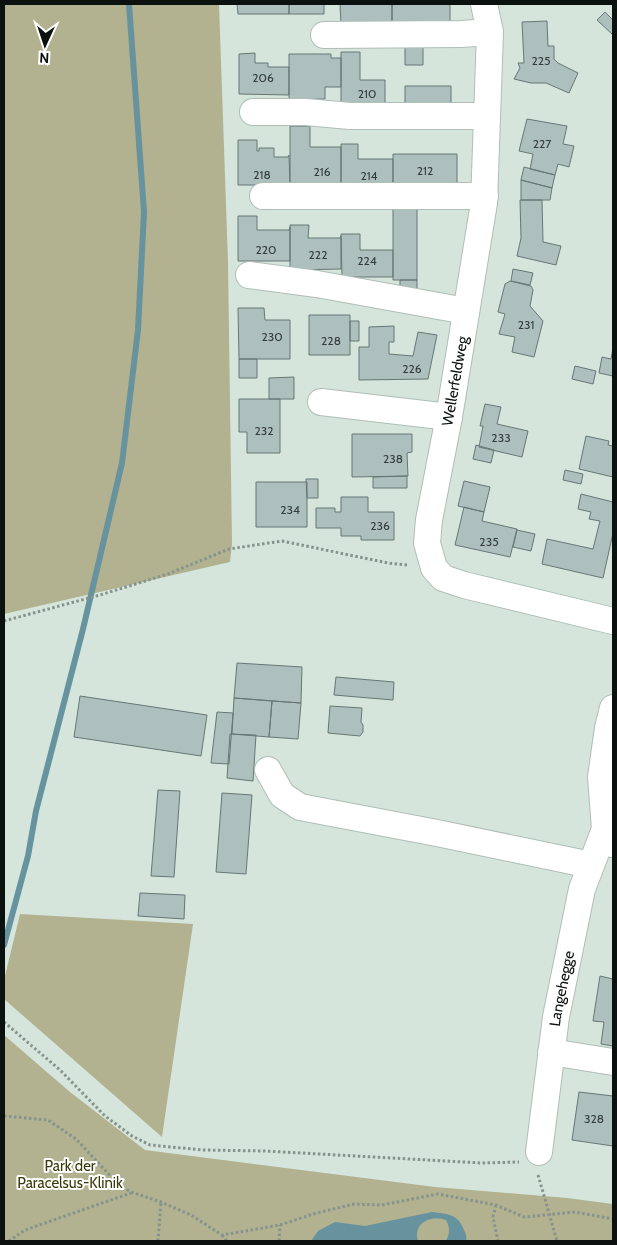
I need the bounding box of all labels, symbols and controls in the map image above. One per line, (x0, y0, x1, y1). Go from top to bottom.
north arrow (20, 20, 70, 70)
text: N (39, 49, 50, 67)
house number: 225 (531, 53, 551, 68)
house number: 206 (252, 70, 274, 85)
house number: 210 (358, 86, 376, 101)
house number: 227 (533, 136, 551, 151)
house number: 212 (417, 163, 433, 178)
house number: 216 (313, 164, 331, 179)
house number: 218 (253, 167, 271, 182)
house number: 214 (360, 168, 378, 183)
house number: 220 (256, 242, 276, 257)
house number: 222 (309, 247, 327, 262)
house number: 224 (357, 253, 377, 268)
house number: 231 (518, 317, 534, 332)
house number: 230 (261, 329, 283, 344)
house number: 228 (321, 333, 341, 348)
street label: Wellerfeldweg (438, 334, 472, 427)
house number: 226 (402, 361, 422, 376)
house number: 232 (254, 423, 274, 438)
house number: 233 (491, 430, 511, 445)
house number: 238 (383, 451, 403, 466)
house number: 234 (280, 502, 300, 517)
house number: 236 (370, 518, 390, 533)
house number: 235 (479, 534, 499, 549)
street label: Langehegge (546, 949, 578, 1027)
house number: 328 (584, 1111, 604, 1126)
park label: Park der Paracelsus-Klinik (17, 1157, 123, 1192)

